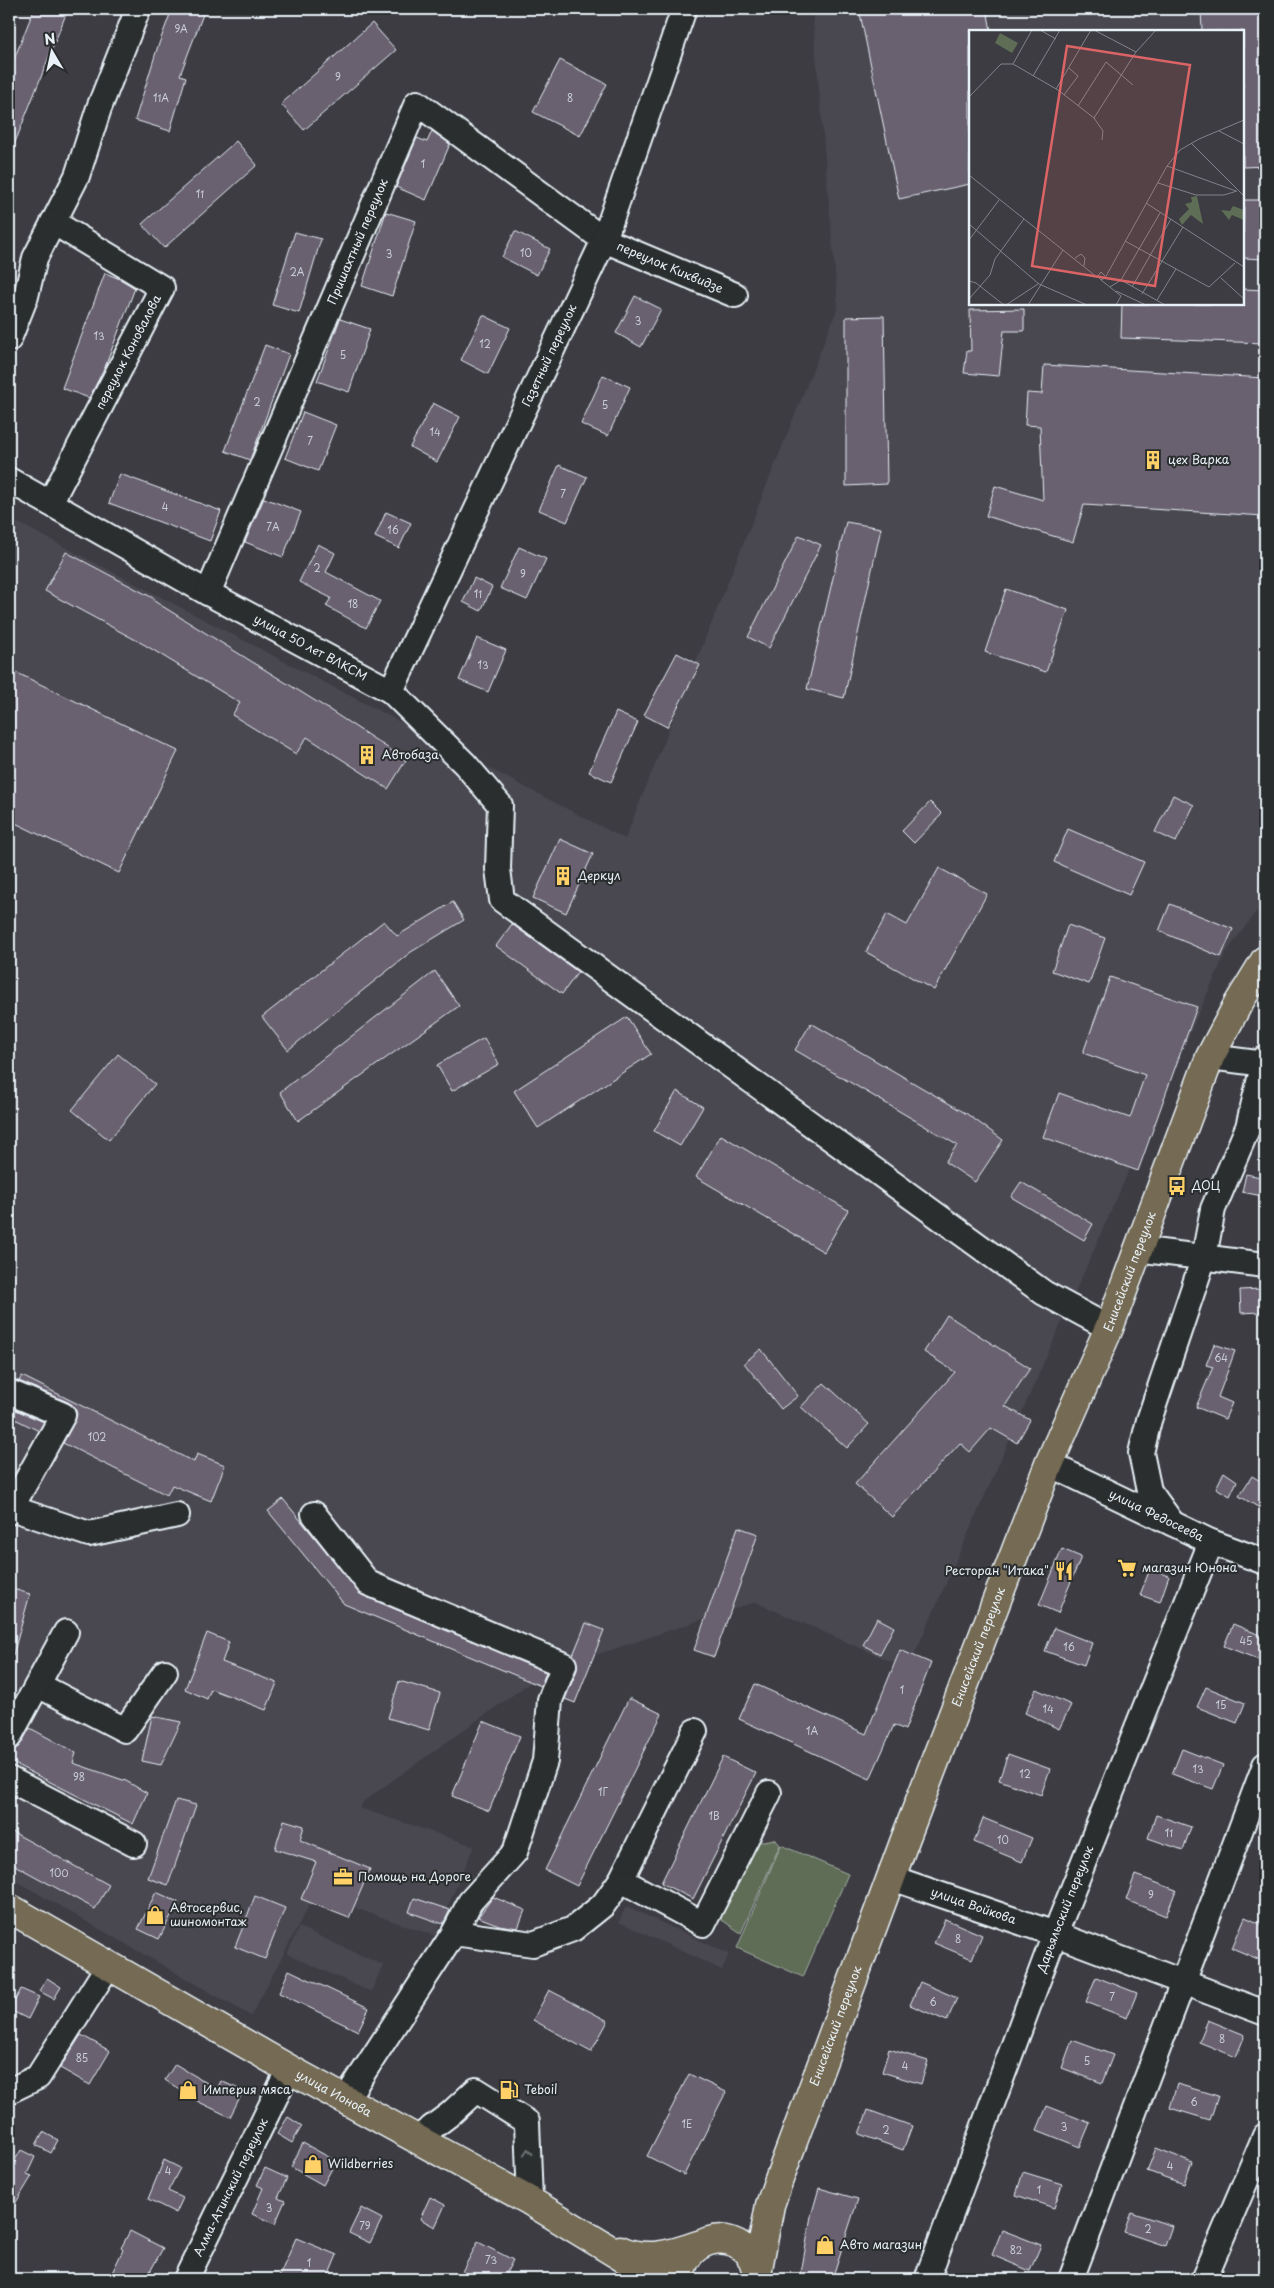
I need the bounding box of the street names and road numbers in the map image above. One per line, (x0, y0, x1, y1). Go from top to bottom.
street label: Пришахтный переулок (322, 175, 392, 307)
street label: переулок Киквидзе (614, 236, 727, 297)
street label: переулок Коновалова (90, 291, 165, 412)
street label: Газетный переулок (517, 300, 581, 409)
street label: улица 50 лет ВЛКСМ (251, 609, 371, 685)
street label: Енисейский переулок (1098, 1208, 1160, 1334)
street label: улица Федосеева (1106, 1484, 1208, 1545)
street label: Енисейский переулок (947, 1583, 1009, 1709)
street label: Дарьяльский переулок (1031, 1842, 1098, 1976)
street label: улица Войкова (929, 1882, 1019, 1928)
street label: Енисейский переулок (804, 1962, 866, 2088)
street label: улица Ионова (293, 2065, 376, 2121)
street label: Алма-Атинский переулок (188, 2114, 272, 2259)

